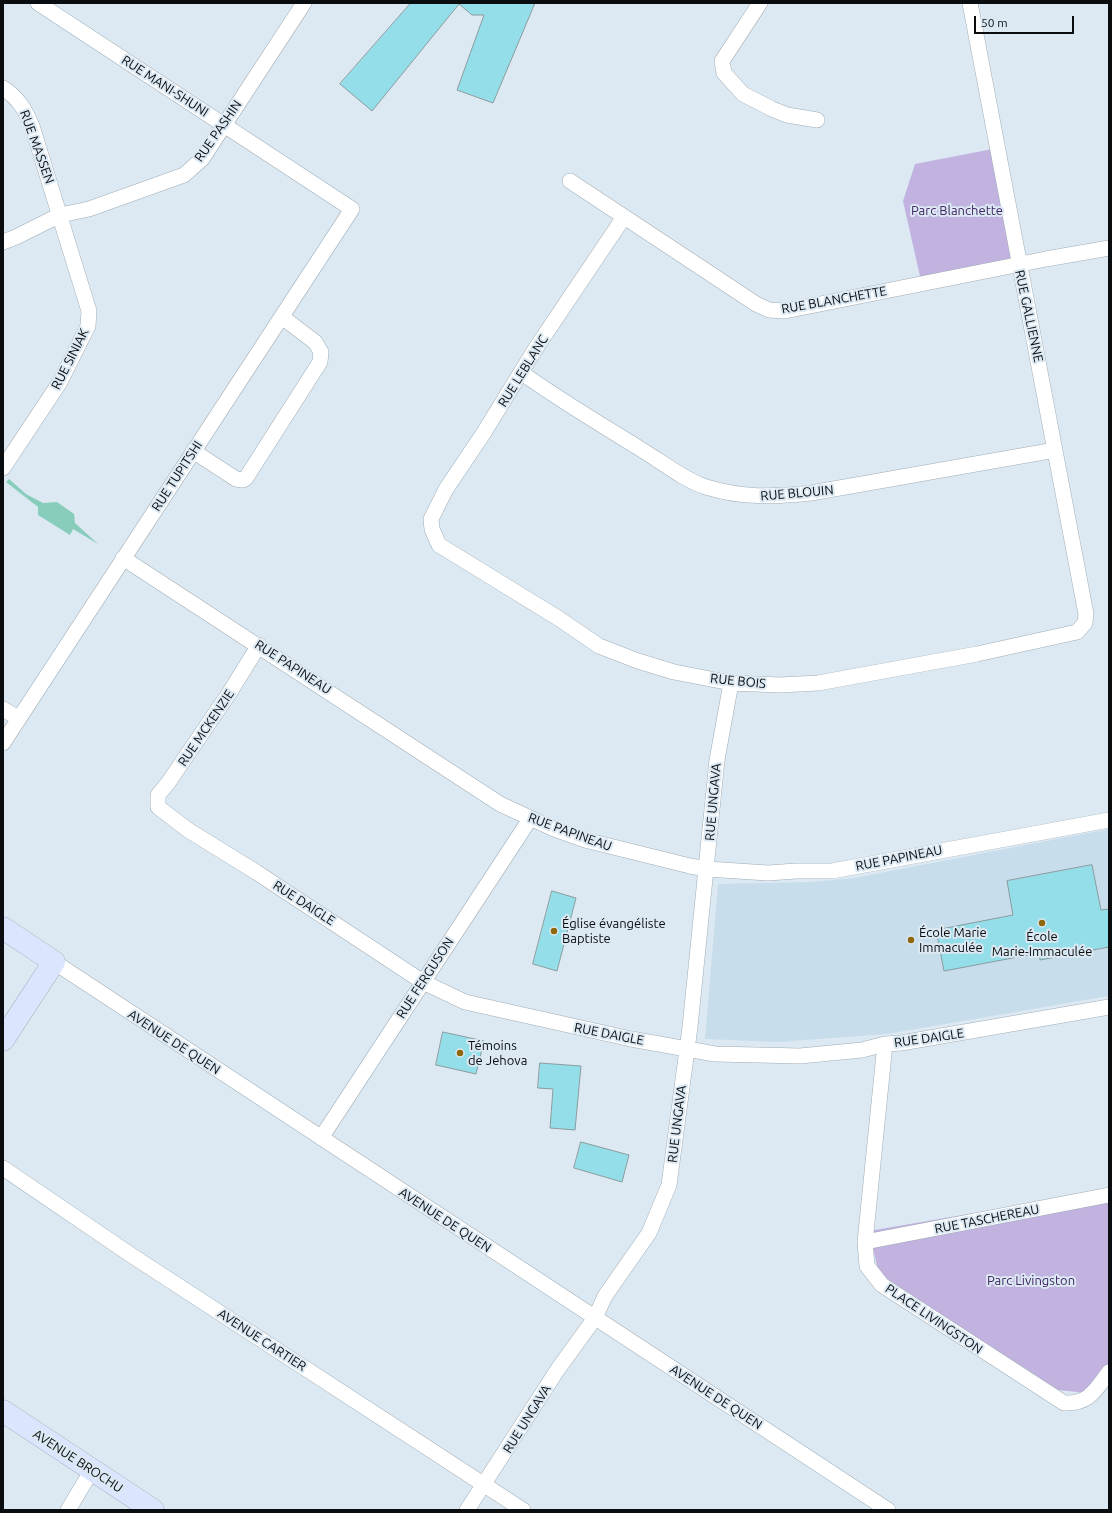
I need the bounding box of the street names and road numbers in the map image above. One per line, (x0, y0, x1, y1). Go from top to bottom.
street label: RUE MANI-SHUNI (119, 52, 211, 120)
street label: RUE PASHIN (191, 97, 245, 165)
street label: RUE MASSEN (16, 108, 58, 186)
street label: RUE GALLIENNE (1012, 268, 1046, 364)
street label: RUE BLANCHETTE (780, 283, 888, 317)
street label: RUE SINIAK (48, 326, 92, 392)
street label: RUE LEBLANC (495, 332, 551, 410)
street label: RUE TUPITSHI (148, 438, 206, 514)
street label: RUE BLOUIN (760, 482, 834, 504)
street label: RUE PAPINEAU (252, 636, 334, 698)
street label: RUE BOIS (709, 670, 767, 692)
street label: RUE MCKENZIE (175, 687, 237, 769)
street label: RUE UNGAVA (702, 763, 724, 841)
street label: RUE PAPINEAU (526, 810, 614, 854)
street label: RUE PAPINEAU (854, 842, 944, 874)
street label: RUE DAIGLE (270, 877, 338, 929)
street label: RUE FERGUSON (393, 935, 457, 1021)
street label: AVENUE DE QUEN (125, 1006, 223, 1078)
street label: RUE DAIGLE (573, 1020, 645, 1048)
street label: RUE DAIGLE (893, 1025, 965, 1051)
street label: RUE UNGAVA (665, 1084, 689, 1164)
street label: AVENUE DE QUEN (396, 1184, 494, 1256)
street label: RUE TASCHEREAU (933, 1201, 1041, 1237)
street label: PLACE LIVINGSTON (882, 1281, 986, 1357)
street label: AVENUE CARTIER (215, 1306, 309, 1374)
street label: AVENUE DE QUEN (667, 1361, 765, 1433)
street label: RUE UNGAVA (500, 1382, 554, 1456)
street label: AVENUE BROCHU (30, 1426, 126, 1496)

